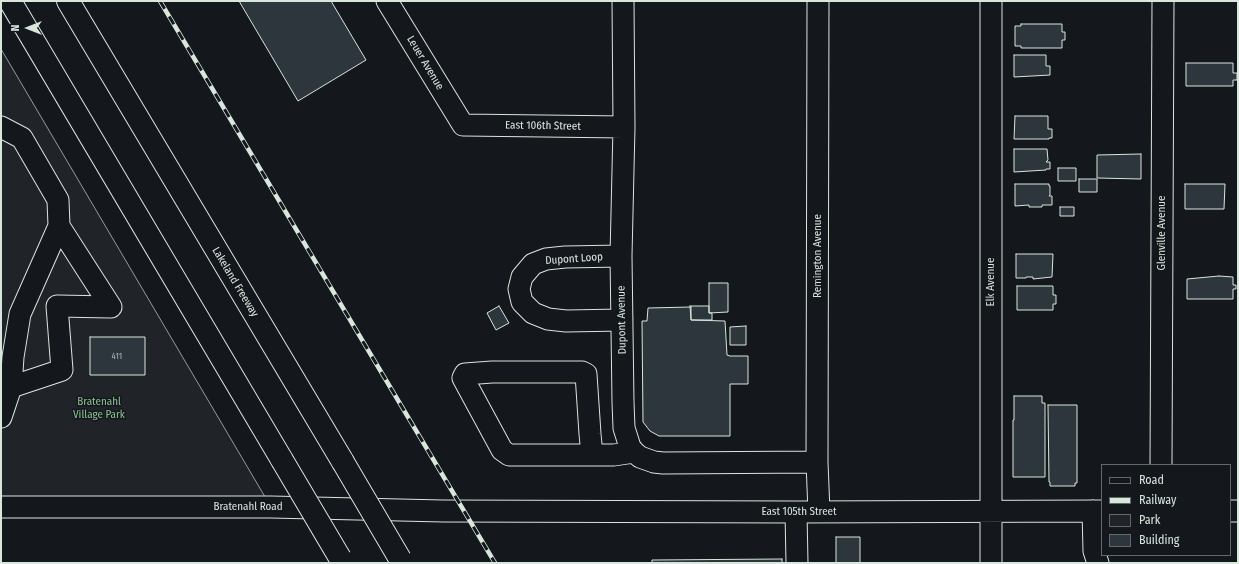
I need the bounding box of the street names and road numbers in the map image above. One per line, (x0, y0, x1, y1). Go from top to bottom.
street label: Leuer Avenue (404, 34, 446, 92)
street label: East 106th Street (505, 119, 581, 133)
street label: Glenville Avenue (1155, 196, 1169, 270)
street label: Remington Avenue (811, 214, 825, 298)
street label: Lakeland Freeway (209, 245, 261, 319)
street label: Dupont Loop (545, 250, 603, 268)
street label: Elk Avenue (984, 258, 998, 306)
street label: Dupont Avenue (615, 285, 629, 355)
street label: Bratenahl Road (213, 500, 283, 514)
street label: East 105th Street (761, 505, 837, 519)

